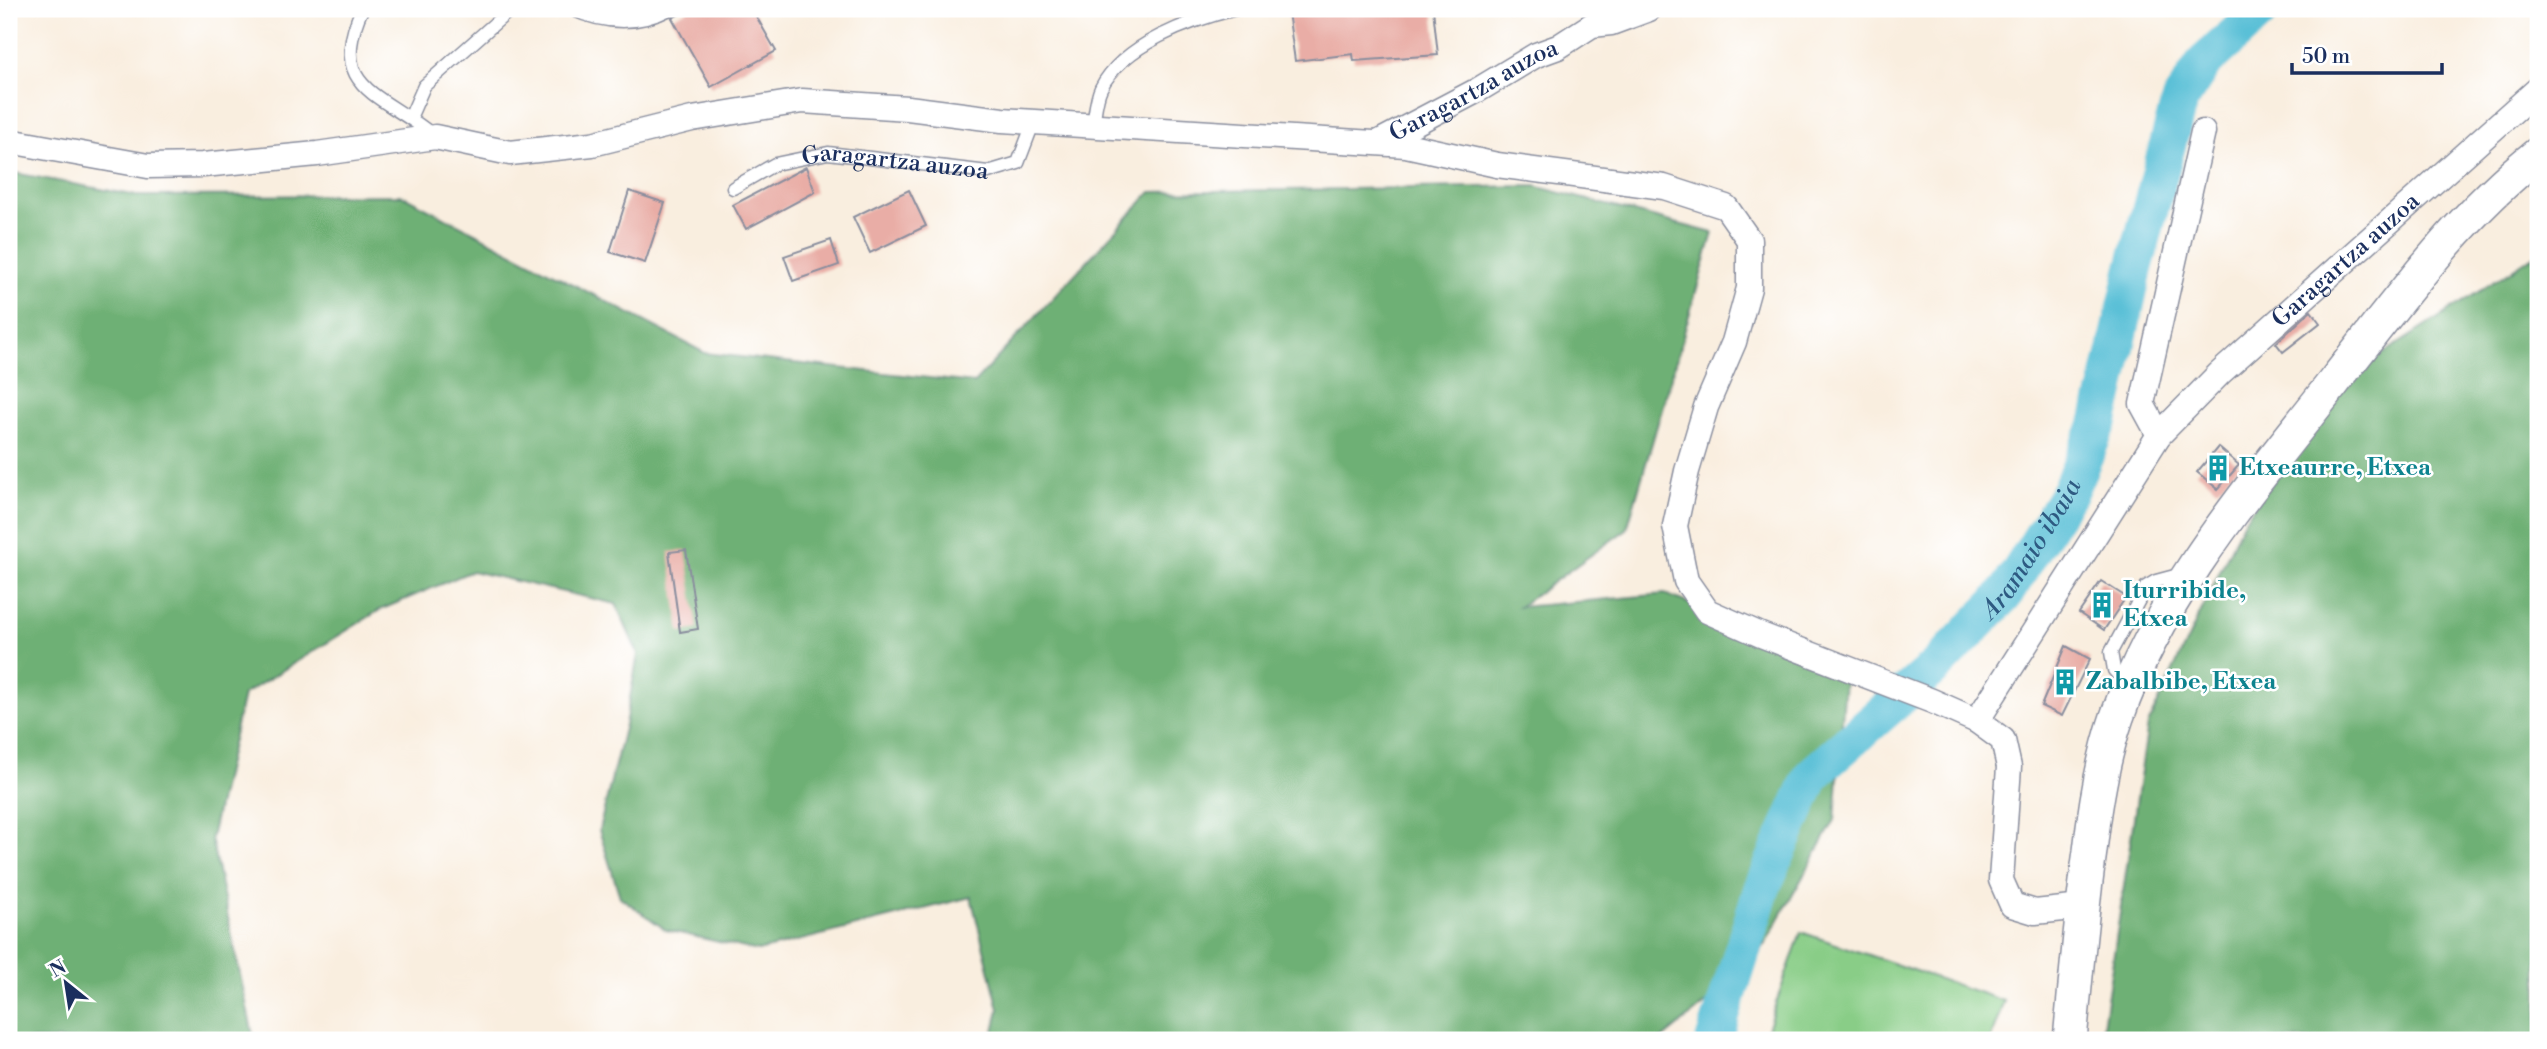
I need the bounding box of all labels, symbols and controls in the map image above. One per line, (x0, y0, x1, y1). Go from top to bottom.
scale bar (2292, 32, 2442, 76)
street label: Garagartza auzoa (1384, 33, 1563, 149)
text: 50 m (2302, 44, 2350, 70)
street label: Garagartza auzoa (799, 137, 991, 187)
street label: Garagartza auzoa (2266, 186, 2427, 334)
building icon: Etxeaurre, Etxea (2203, 453, 2233, 483)
place label: Etxeaurre, Etxea (2239, 453, 2432, 483)
water label: Aramaio ibaia (1972, 474, 2089, 628)
place label: Iturribide, Etxea (2123, 576, 2246, 634)
building icon: Iturribide, Etxea (2087, 590, 2117, 620)
building icon: Zabalbibe, Etxea (2050, 667, 2080, 697)
place label: Zabalbibe, Etxea (2086, 667, 2277, 697)
north arrow (32, 948, 102, 1018)
text: N (45, 955, 71, 983)

